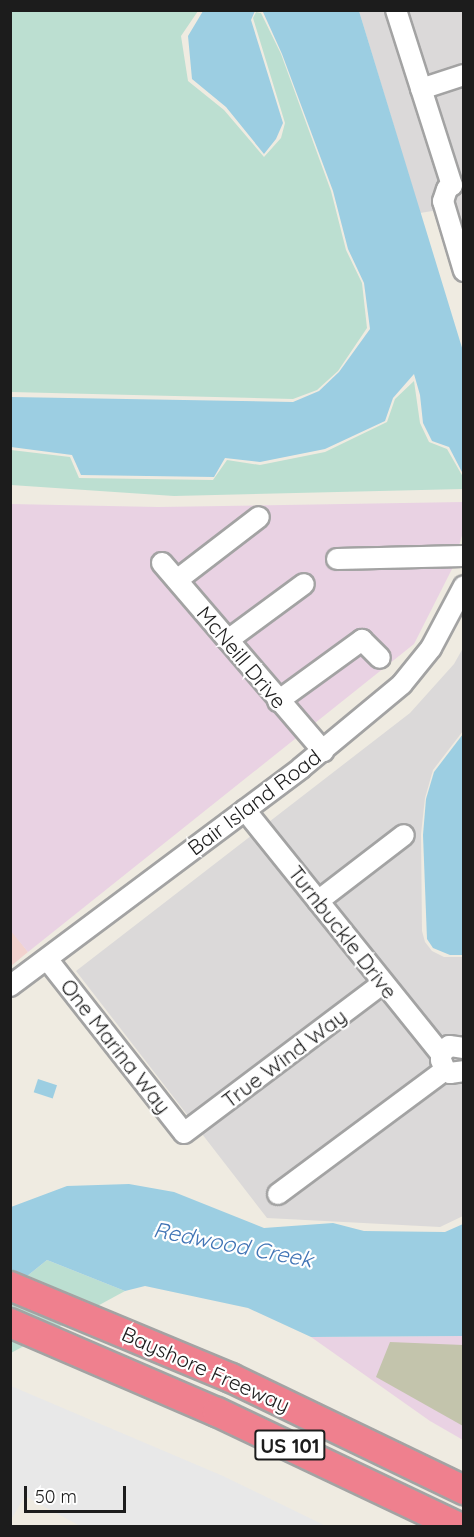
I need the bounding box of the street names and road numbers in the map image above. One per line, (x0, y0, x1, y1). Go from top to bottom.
street label: McNeill Drive (192, 601, 292, 713)
street label: Bair Island Road (183, 744, 325, 860)
street label: Turnbuckle Drive (283, 860, 403, 1004)
street label: One Marina Way (56, 974, 176, 1118)
street label: True Wind Way (217, 1003, 351, 1113)
street label: Bayshore Freeway (118, 1321, 294, 1417)
road number: US 101 (254, 1428, 326, 1462)

